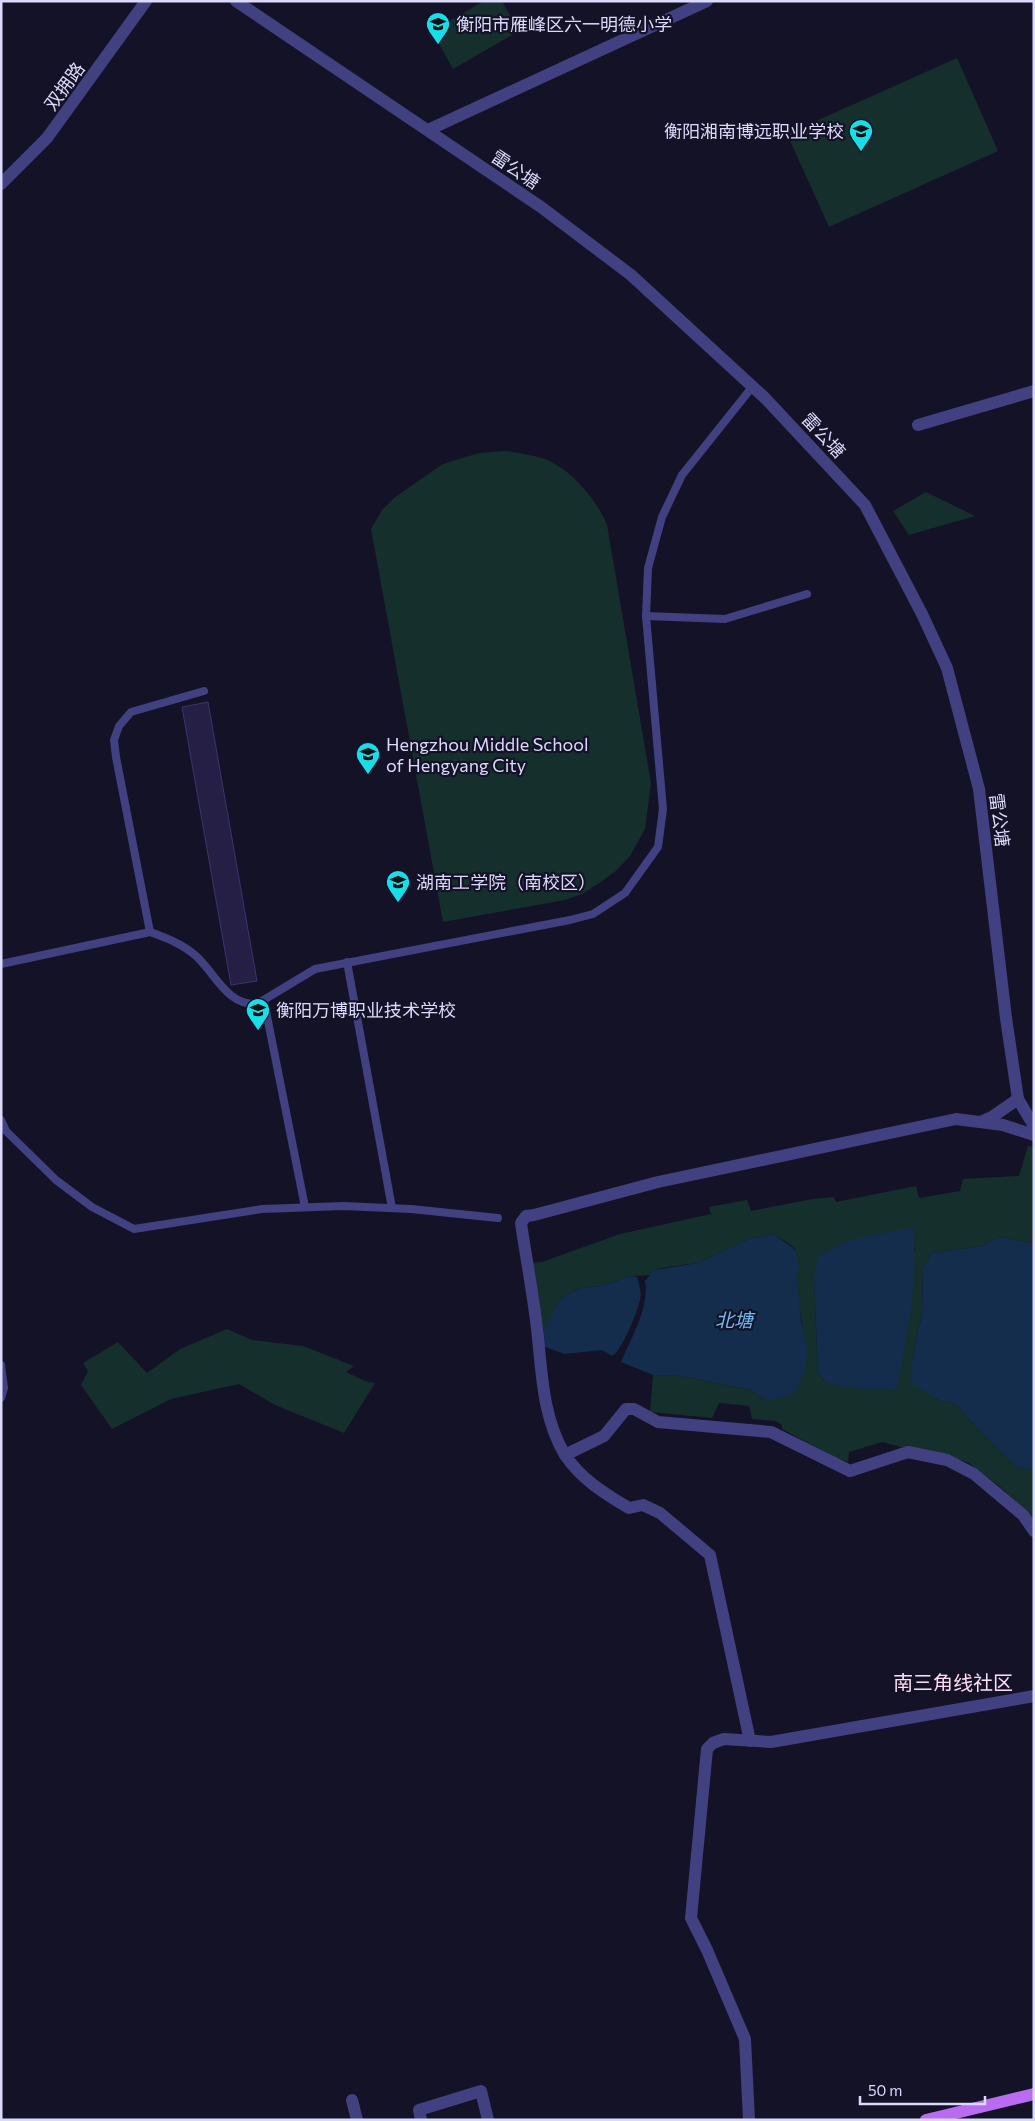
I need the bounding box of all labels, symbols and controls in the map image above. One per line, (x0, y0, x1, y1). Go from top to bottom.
school or university icon: 衡阳市雁峰区六一明德小学 (425, 11, 451, 45)
place label: 衡阳市雁峰区六一明德小学 (456, 13, 672, 35)
street label: 双拥路 (39, 58, 89, 114)
school or university icon: 衡阳湘南博远职业学校 (848, 118, 874, 152)
place label: 衡阳湘南博远职业学校 (664, 120, 844, 142)
street label: 雷公塘 (487, 145, 545, 193)
street label: 雷公塘 (798, 408, 850, 462)
place label: Hengzhou Middle School of Hengyang City (386, 733, 589, 776)
school or university icon: Hengzhou Middle School of Hengyang City (355, 741, 381, 775)
street label: 雷公塘 (986, 792, 1014, 848)
school or university icon: 湖南工学院（南校区） (385, 869, 411, 903)
place label: 湖南工学院（南校区） (416, 871, 596, 893)
school or university icon: 衡阳万博职业技术学校 (245, 997, 271, 1031)
place label: 衡阳万博职业技术学校 (276, 999, 456, 1021)
water label: 北塘 (715, 1308, 756, 1331)
district label: 南三角线社区 (893, 1670, 1013, 1694)
scale bar (860, 2074, 985, 2106)
text: 50 m (868, 2081, 902, 2099)

